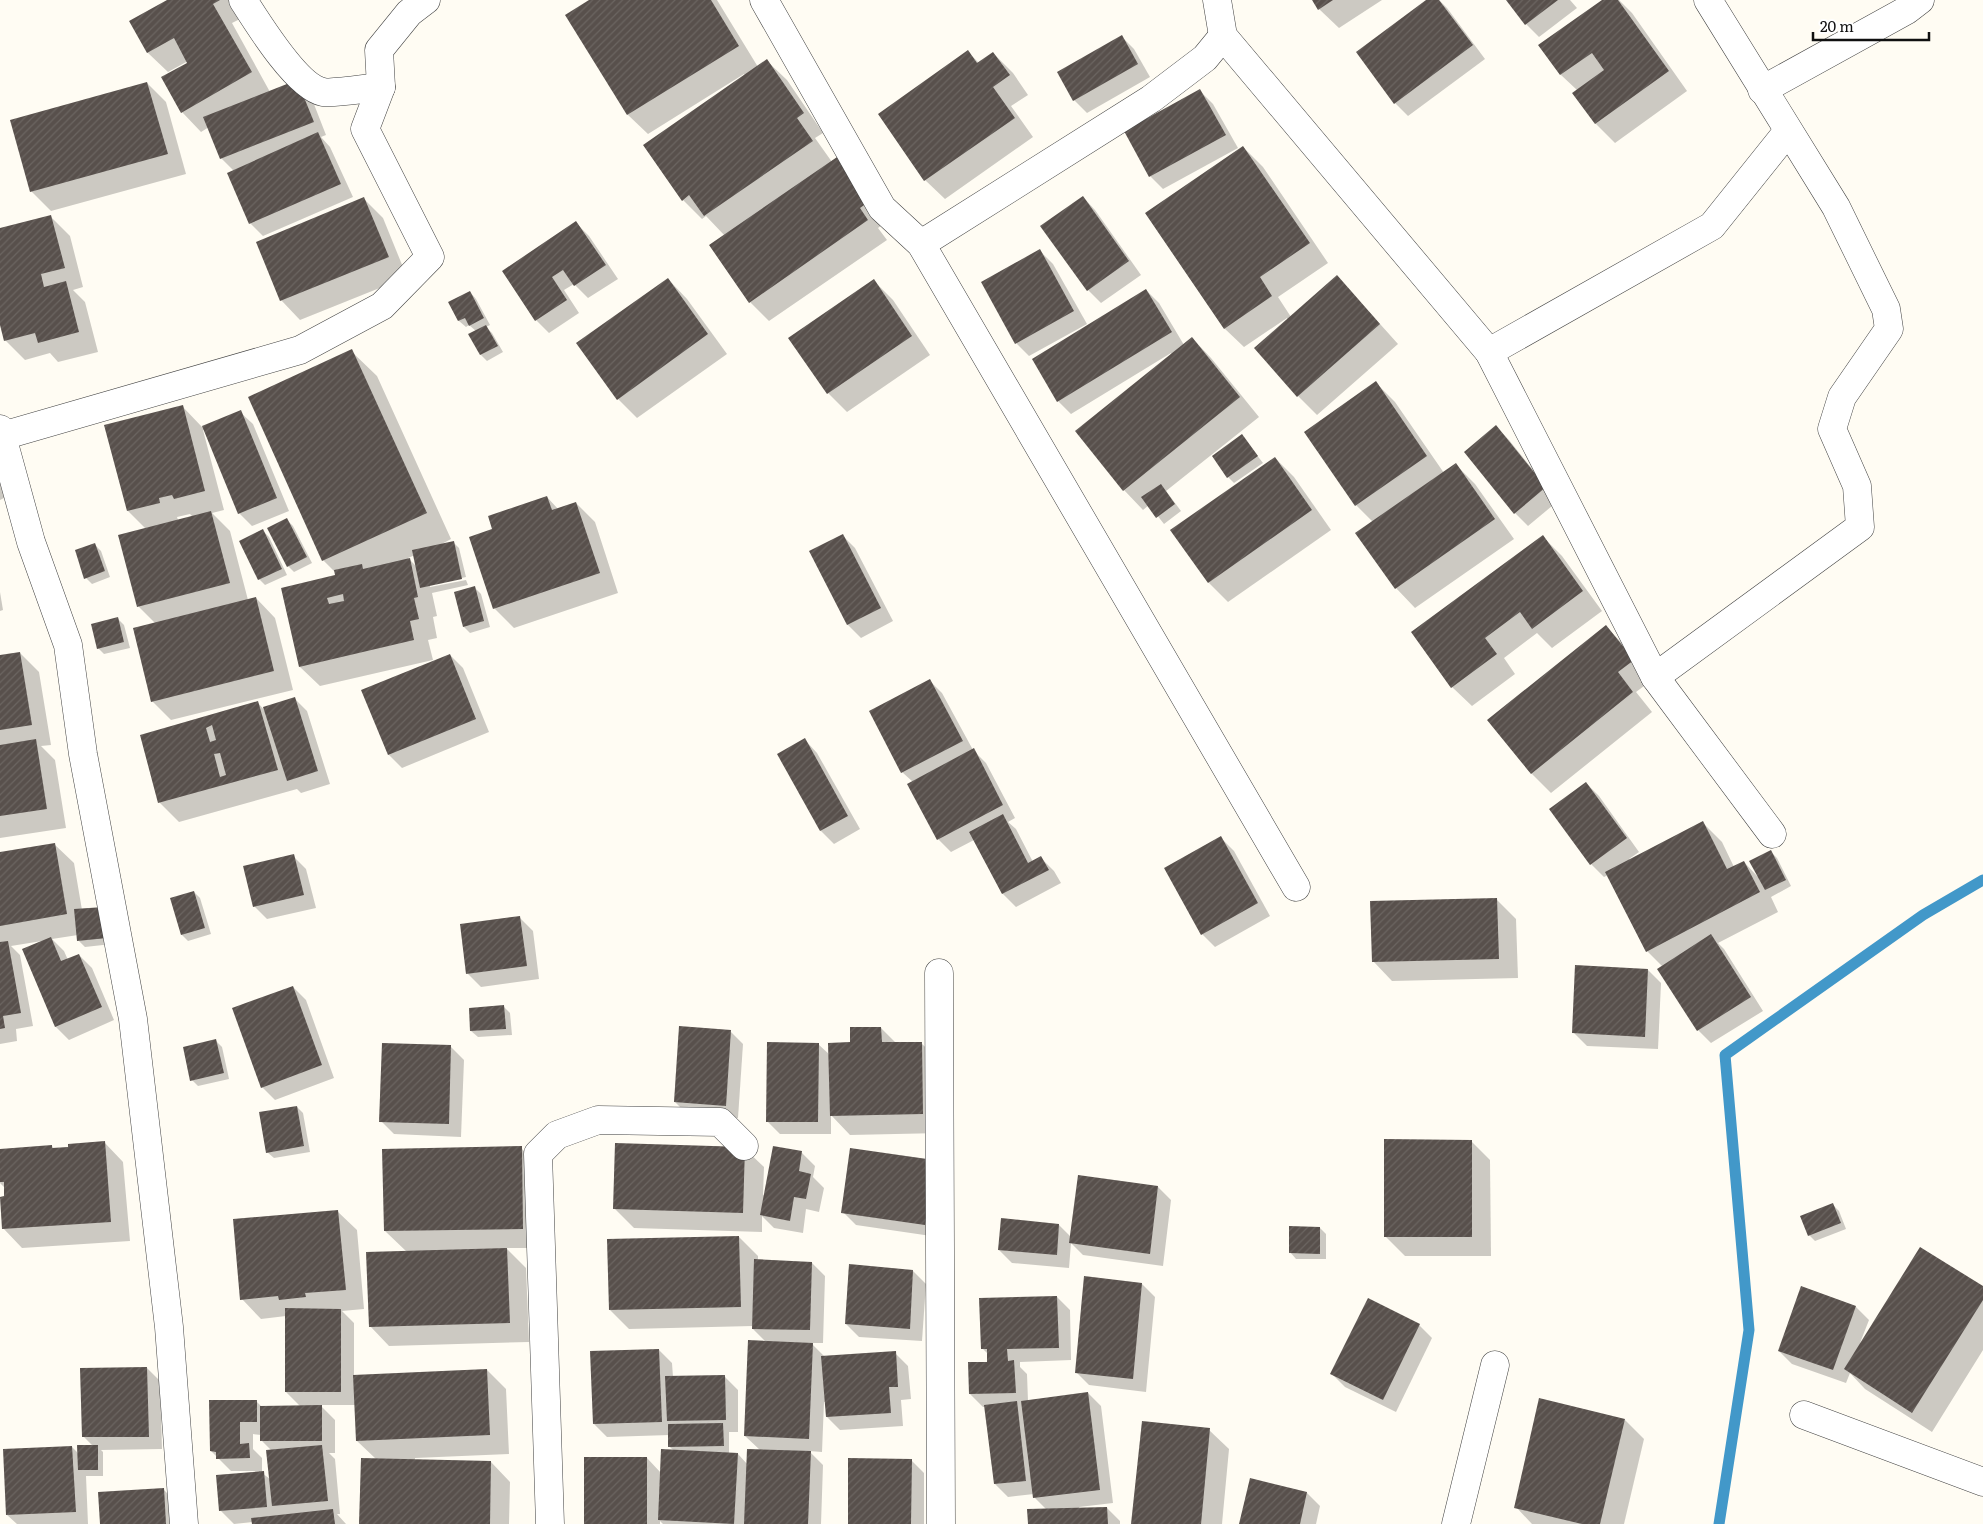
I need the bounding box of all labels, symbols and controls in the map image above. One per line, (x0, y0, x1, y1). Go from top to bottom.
scale bar (1813, 10, 1929, 42)
text: 20 m (1820, 14, 1854, 37)

